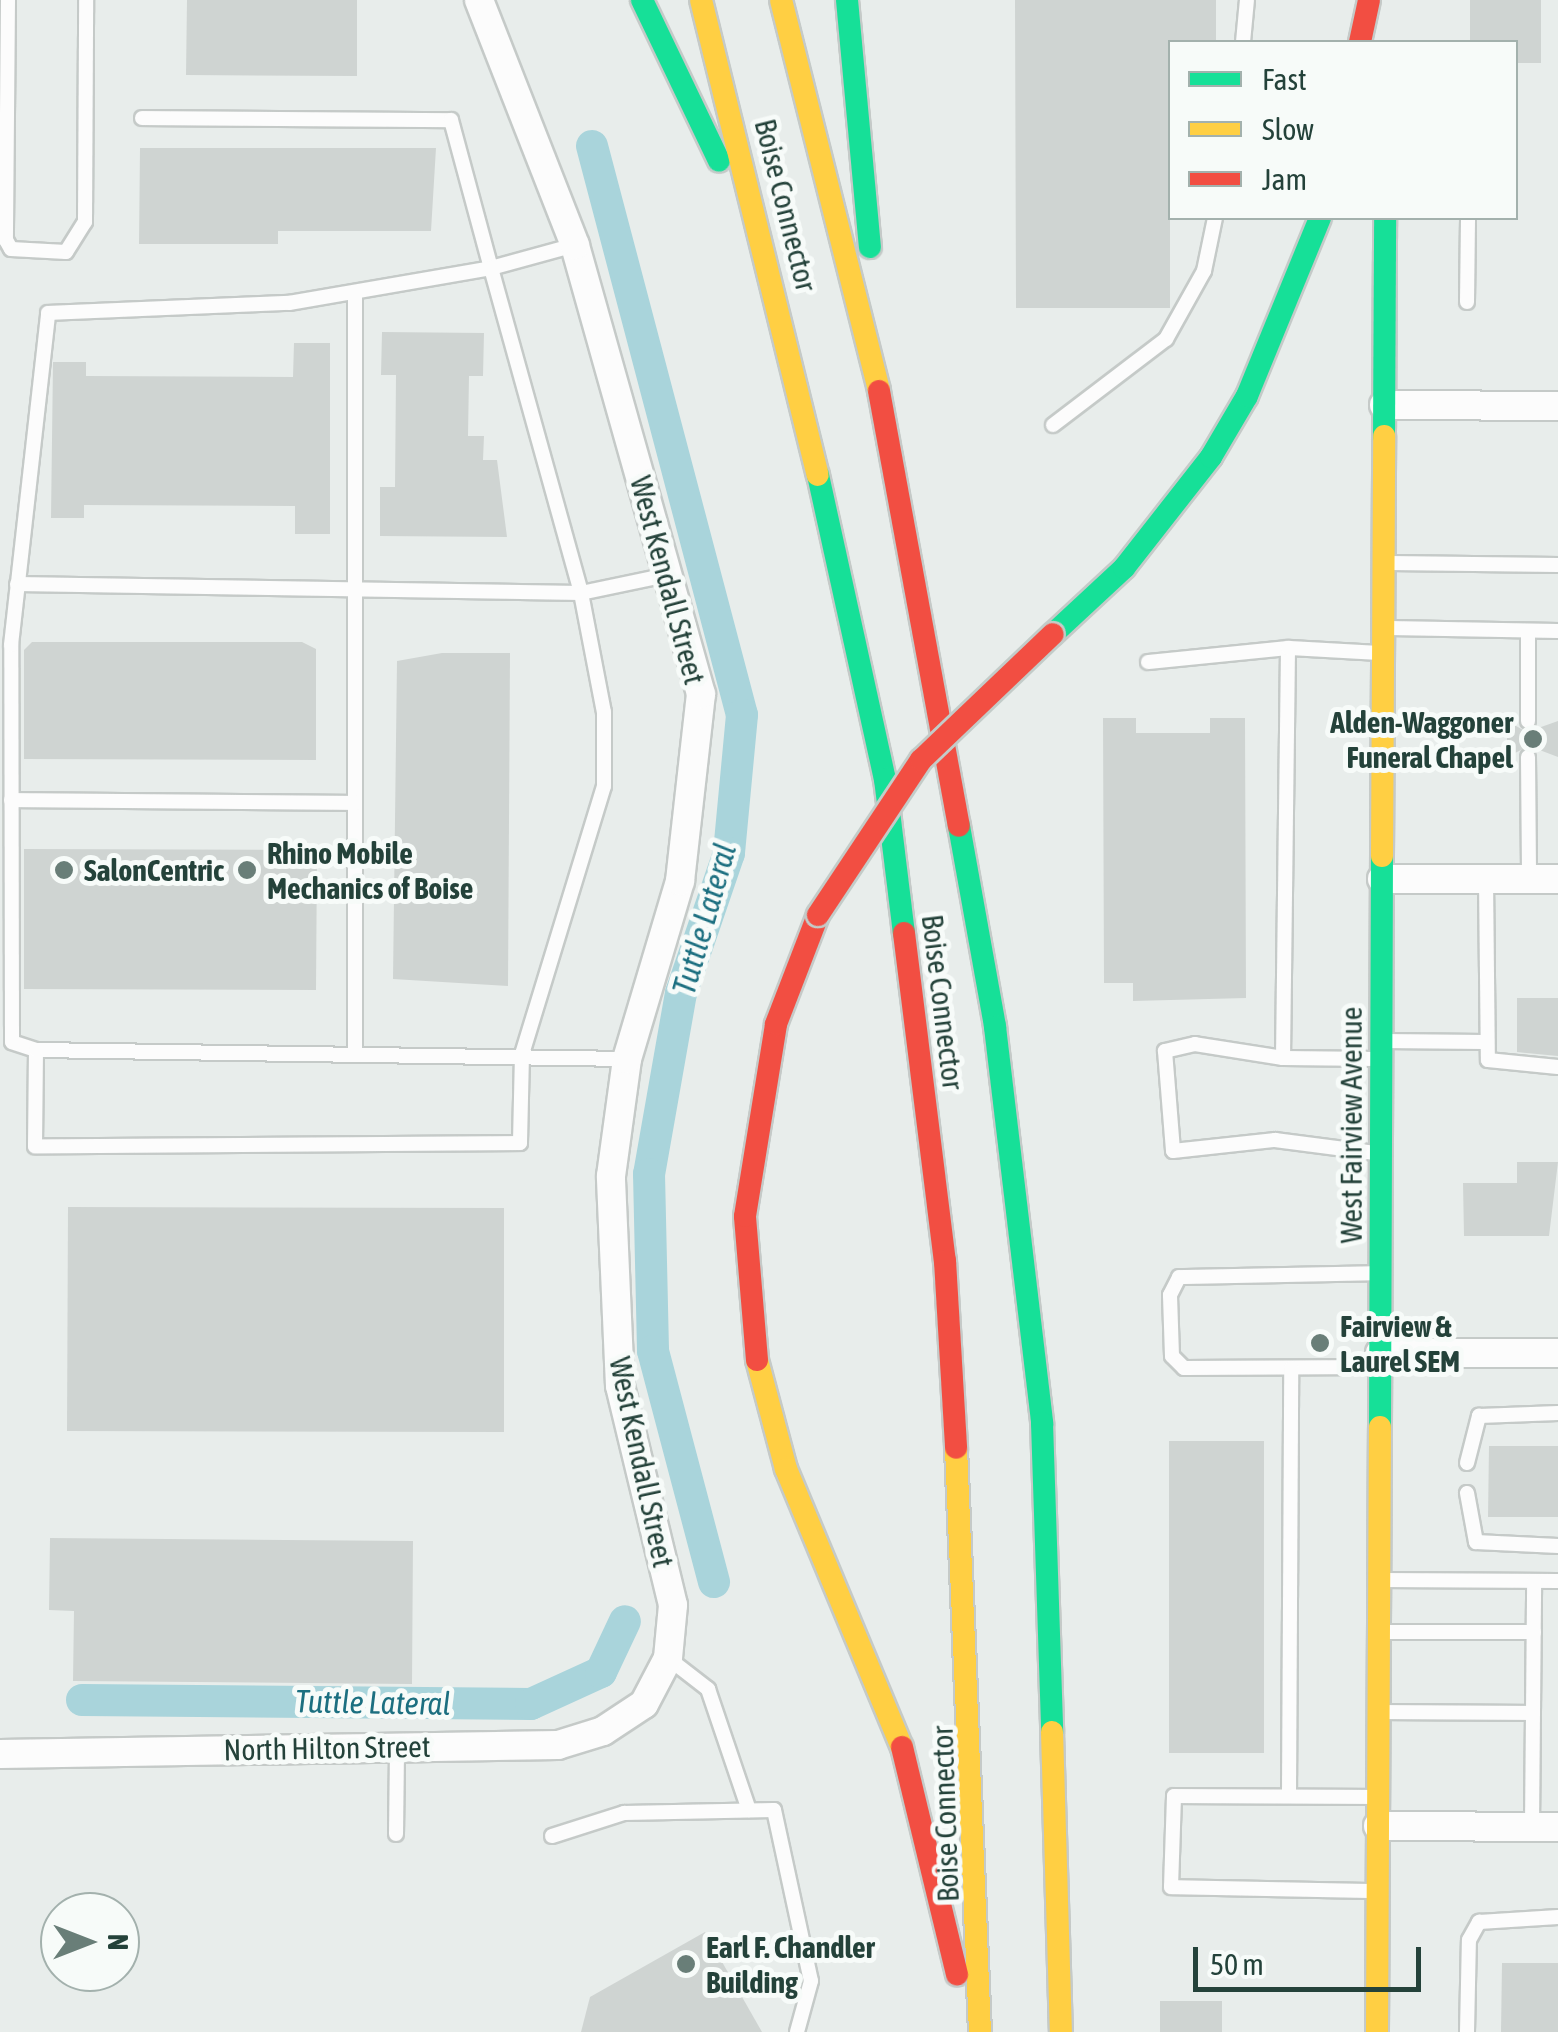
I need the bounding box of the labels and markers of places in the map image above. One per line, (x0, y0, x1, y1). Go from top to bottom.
place label: Alden-Waggoner Funeral Chapel (1330, 704, 1513, 774)
marker: Alden-Waggoner Funeral Chapel (1522, 728, 1544, 750)
place label: Rhino Mobile Mechanics of Boise (267, 835, 473, 906)
place label: SalonCentric (84, 852, 224, 888)
marker: SalonCentric (53, 859, 75, 881)
marker: Rhino Mobile Mechanics of Boise (236, 859, 258, 881)
place label: Fairview & Laurel SEM (1340, 1308, 1460, 1378)
marker: Fairview & Laurel SEM (1309, 1332, 1331, 1354)
place label: Earl F. Chandler Building (706, 1929, 875, 2000)
marker: Earl F. Chandler Building (675, 1953, 697, 1975)

